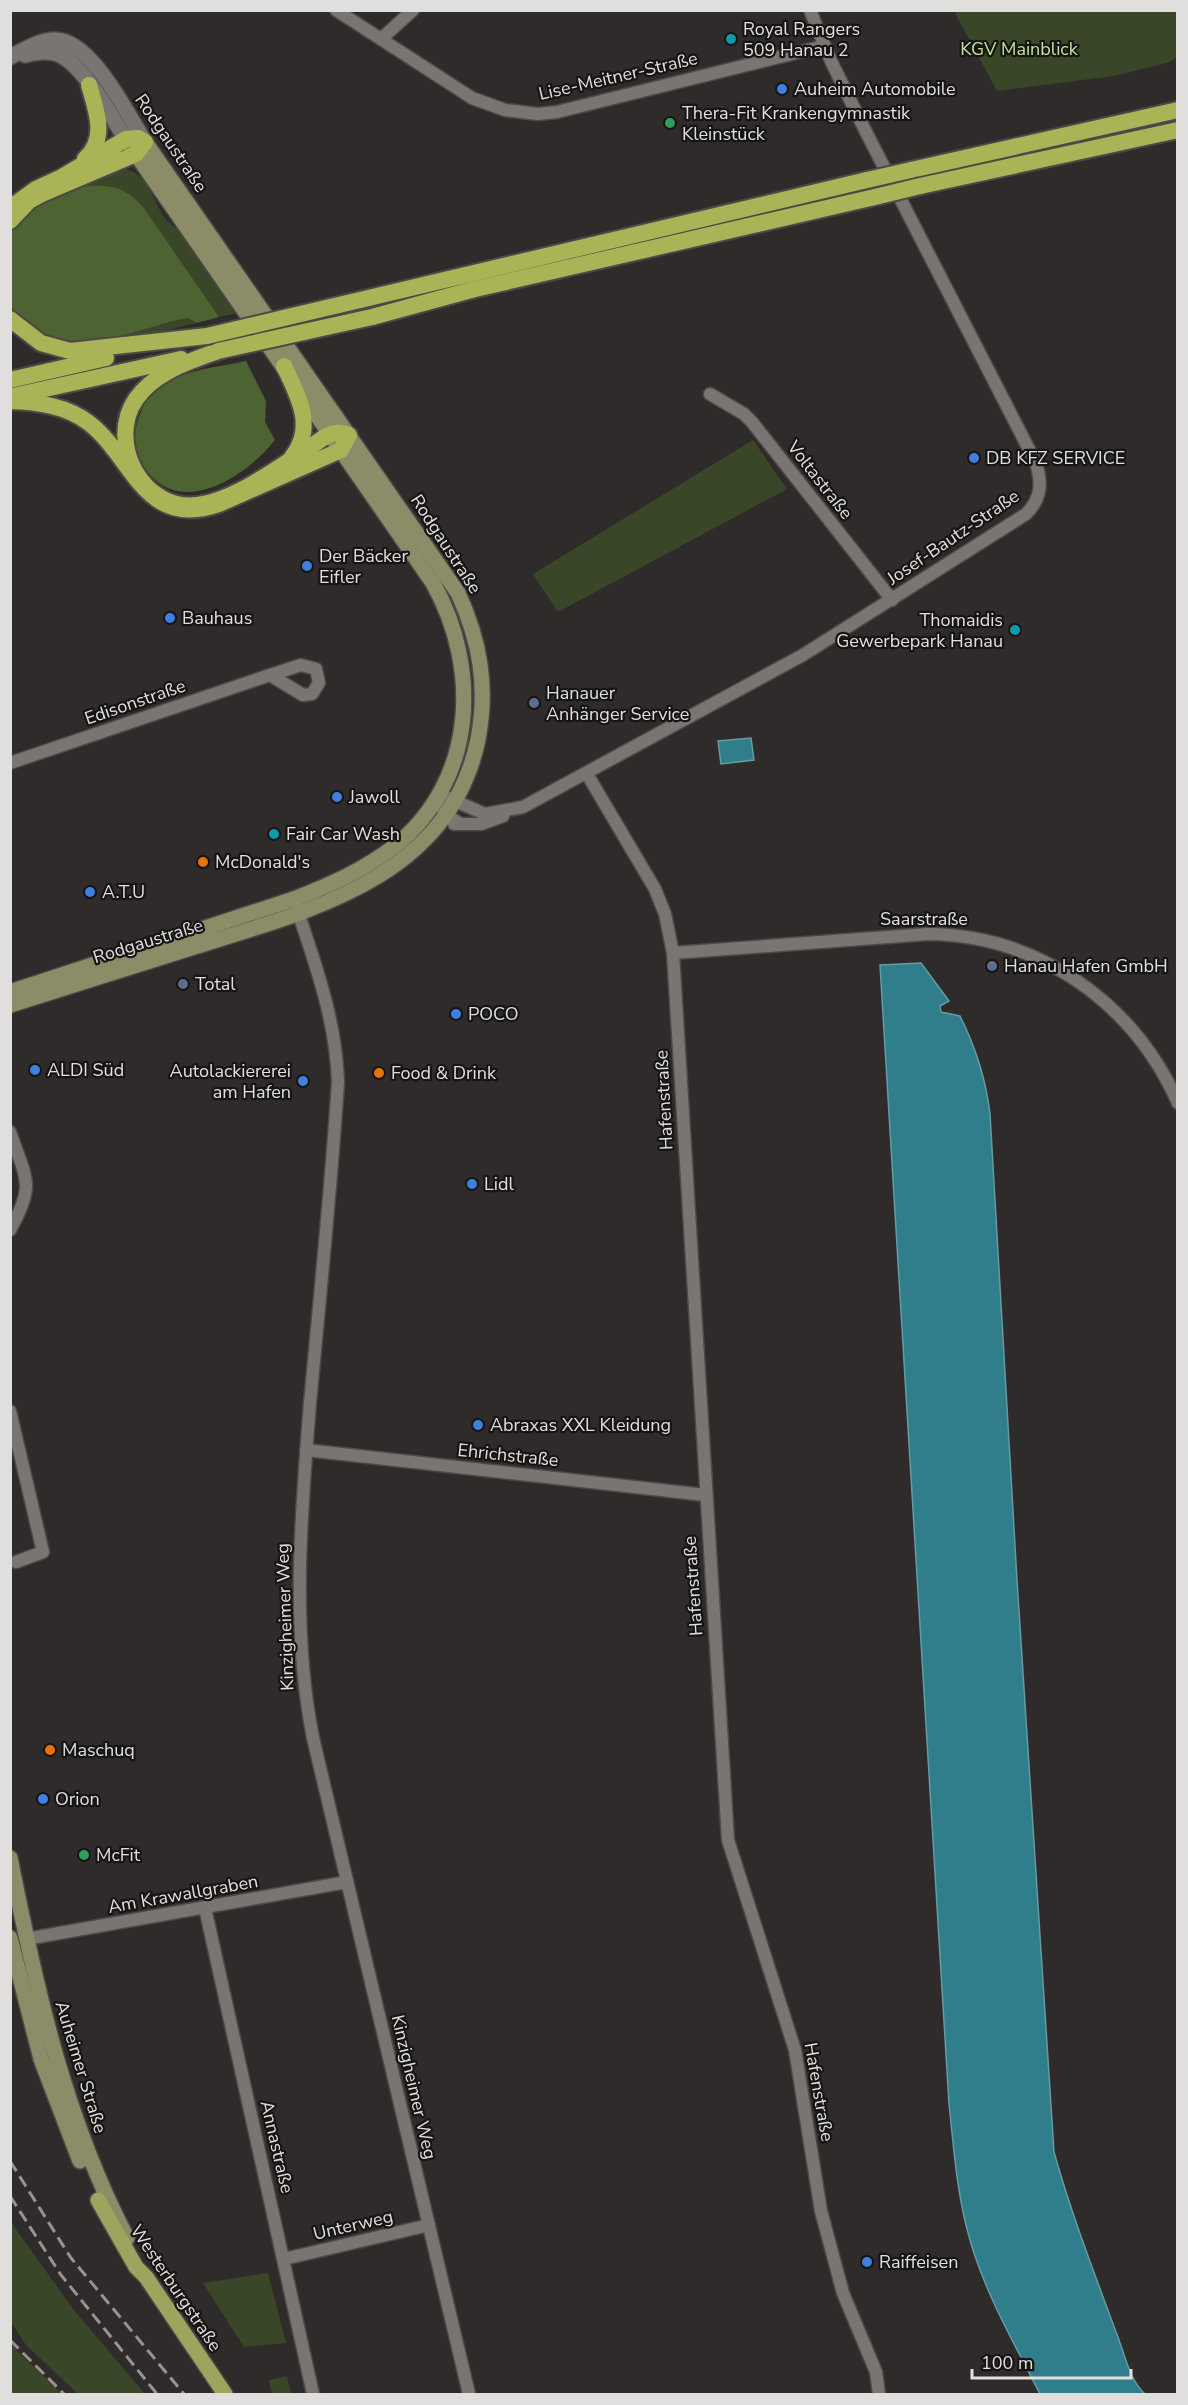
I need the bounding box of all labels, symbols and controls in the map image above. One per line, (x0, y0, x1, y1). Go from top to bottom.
place label: Royal Rangers 509 Hanau 2 (743, 17, 860, 62)
marker: Royal Rangers 509 Hanau 2 (724, 32, 738, 46)
park label: KGV Mainblick (960, 37, 1079, 61)
street label: Lise-Meitner-Straße (536, 46, 700, 106)
place label: Auheim Automobile (794, 77, 956, 101)
marker: Auheim Automobile (775, 82, 789, 96)
street label: Rodgaustraße (129, 89, 213, 197)
place label: Thera-Fit Krankengymnastik Kleinstück (682, 101, 911, 146)
marker: Thera-Fit Krankengymnastik Kleinstück (663, 116, 677, 130)
street label: Voltastraße (781, 435, 858, 524)
place label: DB KFZ SERVICE (986, 446, 1125, 470)
marker: DB KFZ SERVICE (967, 451, 981, 465)
street label: Josef-Bautz-Straße (881, 484, 1024, 591)
street label: Rodgaustraße (405, 490, 487, 598)
place label: Der Bäcker Eifler (319, 544, 408, 589)
marker: Der Bäcker Eifler (300, 559, 314, 573)
place label: Bauhaus (182, 606, 252, 630)
place label: Thomaidis Gewerbepark Hanau (836, 608, 1003, 653)
marker: Bauhaus (163, 611, 177, 625)
marker: Thomaidis Gewerbepark Hanau (1008, 623, 1022, 637)
street label: Edisonstraße (81, 673, 189, 731)
place label: Hanauer Anhänger Service (546, 681, 689, 726)
marker: Hanauer Anhänger Service (527, 696, 541, 710)
place label: Jawoll (348, 785, 401, 809)
marker: Jawoll (330, 790, 344, 804)
place label: Fair Car Wash (286, 822, 400, 846)
marker: Fair Car Wash (267, 827, 281, 841)
place label: McDonald's (215, 850, 310, 874)
marker: McDonald's (196, 855, 210, 869)
place label: A.T.U (102, 880, 145, 904)
marker: A.T.U (83, 885, 97, 899)
street label: Saarstraße (880, 907, 968, 931)
street label: Rodgaustraße (90, 913, 206, 969)
place label: Hanau Hafen GmbH (1004, 954, 1168, 978)
marker: Hanau Hafen GmbH (985, 959, 999, 973)
place label: Total (195, 972, 236, 996)
marker: Total (176, 977, 190, 991)
place label: POCO (468, 1002, 519, 1026)
marker: POCO (449, 1007, 463, 1021)
street label: Hafenstraße (649, 1049, 679, 1151)
place label: ALDI Süd (47, 1058, 124, 1082)
place label: Autolackiererei am Hafen (170, 1059, 291, 1104)
place label: Food & Drink (391, 1061, 497, 1085)
marker: ALDI Süd (28, 1063, 42, 1077)
marker: Food & Drink (372, 1066, 386, 1080)
marker: Autolackiererei am Hafen (296, 1074, 310, 1088)
place label: Lidl (484, 1172, 514, 1196)
marker: Lidl (465, 1177, 479, 1191)
place label: Abraxas XXL Kleidung (490, 1413, 671, 1437)
marker: Abraxas XXL Kleidung (471, 1418, 485, 1432)
street label: Ehrichstraße (456, 1438, 560, 1472)
street label: Hafenstraße (678, 1535, 708, 1637)
street label: Kinzigheimer Weg (270, 1543, 300, 1691)
place label: Maschuq (62, 1738, 135, 1762)
marker: Maschuq (43, 1743, 57, 1757)
place label: Orion (55, 1787, 100, 1811)
marker: Orion (36, 1792, 50, 1806)
place label: McFit (96, 1843, 141, 1867)
marker: McFit (77, 1848, 91, 1862)
street label: Am Krawallgraben (106, 1869, 260, 1919)
street label: Auheimer Straße (49, 1998, 113, 2136)
street label: Kinzigheimer Weg (386, 2012, 442, 2162)
street label: Hafenstraße (798, 2041, 840, 2143)
street label: Annastraße (255, 2098, 299, 2196)
street label: Unterweg (311, 2204, 395, 2246)
street label: Westerburgstraße (125, 2220, 227, 2356)
place label: Raiffeisen (879, 2250, 958, 2274)
marker: Raiffeisen (860, 2255, 874, 2269)
scale bar (972, 2342, 1131, 2380)
text: 100 m (981, 2351, 1033, 2375)

